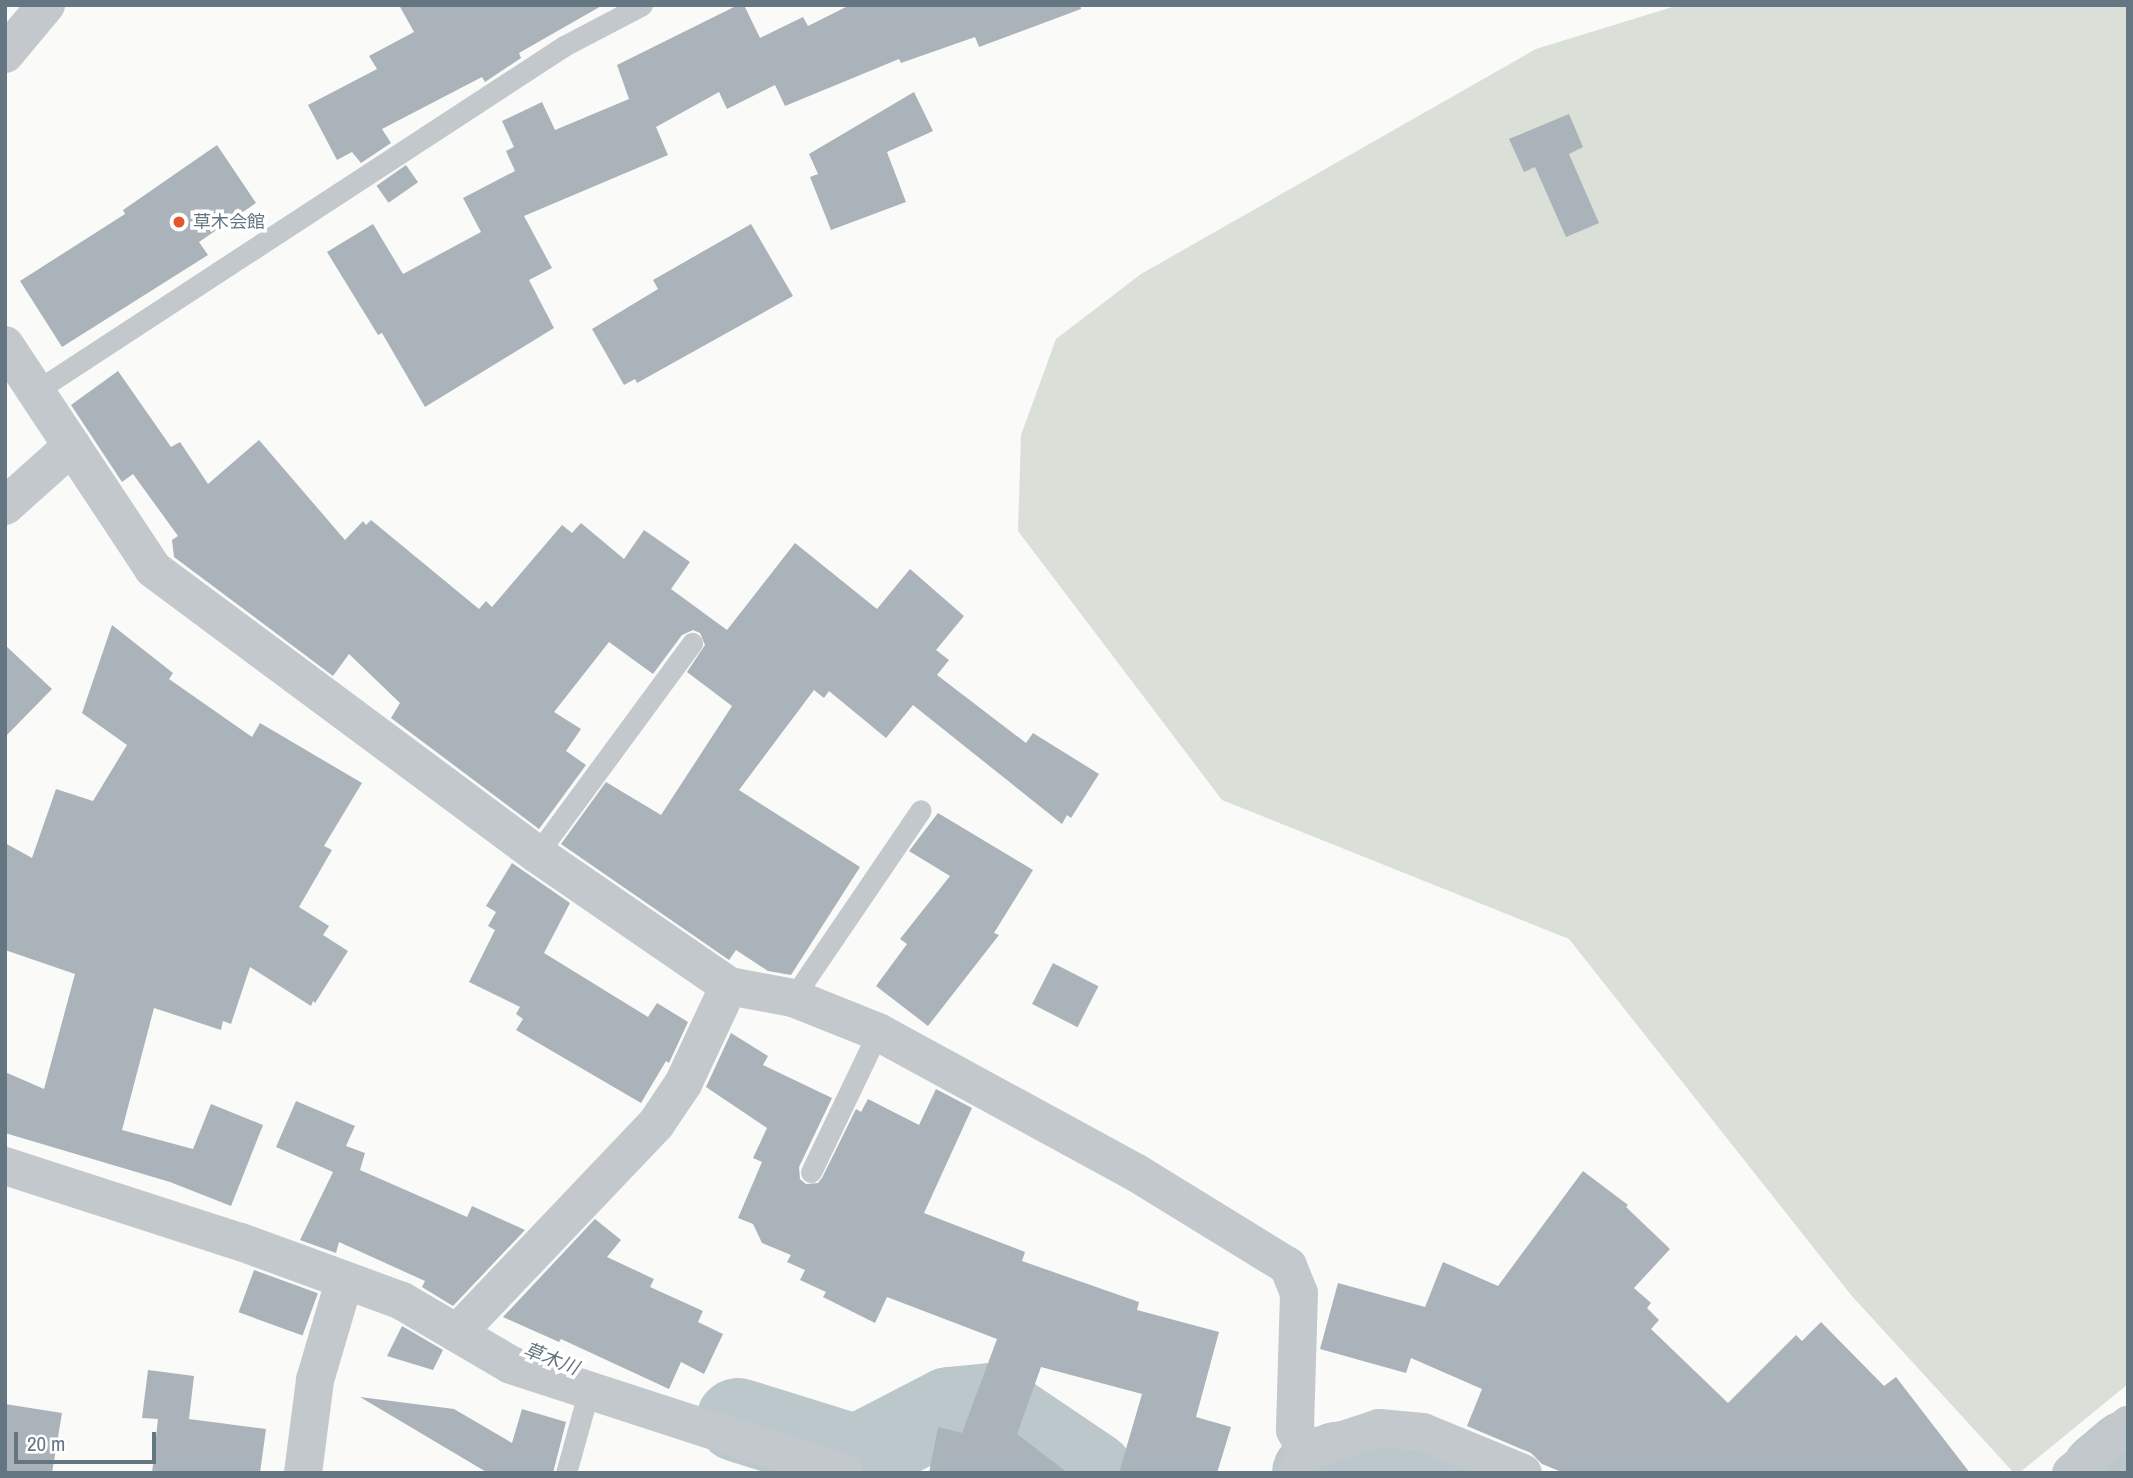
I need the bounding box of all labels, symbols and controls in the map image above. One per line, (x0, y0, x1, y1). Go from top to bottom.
place label: 草木会館 (193, 211, 265, 233)
marker: 草木会館 (171, 214, 187, 230)
water label: 草木川 (520, 1338, 582, 1380)
scale bar (18, 1418, 159, 1462)
text: 20 m (27, 1429, 65, 1458)

